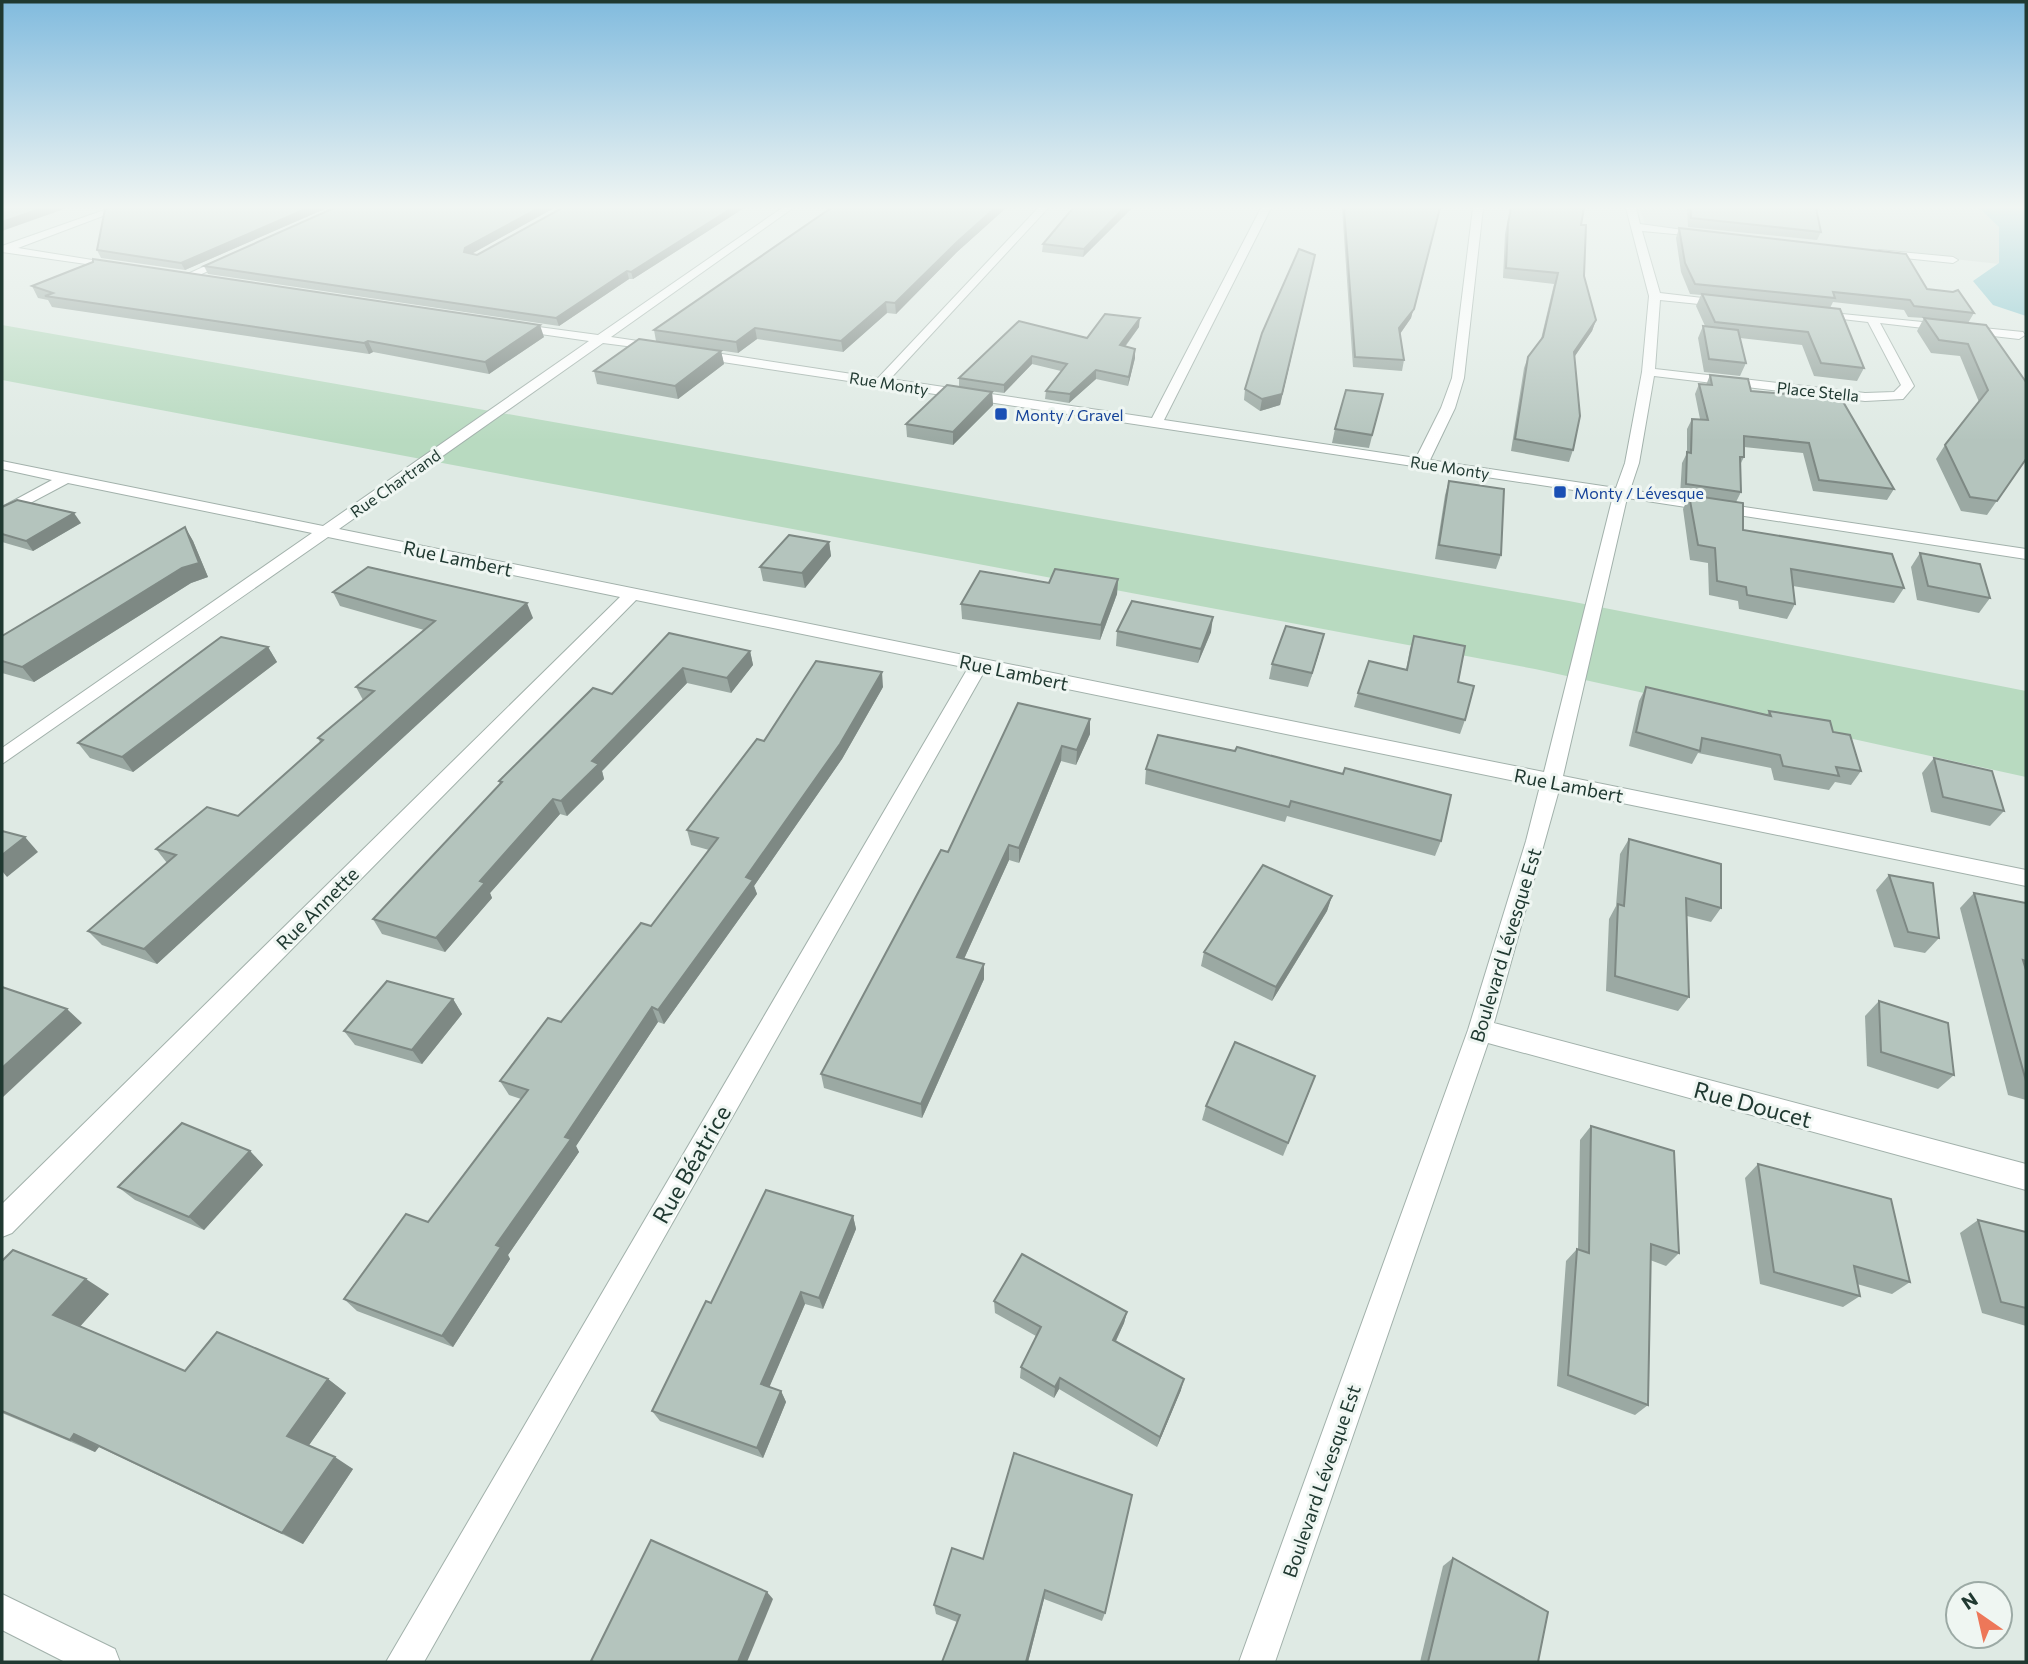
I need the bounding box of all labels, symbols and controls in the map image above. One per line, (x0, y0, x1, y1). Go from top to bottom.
street label: Rue Monty (848, 367, 930, 399)
street label: Place Stella (1776, 377, 1860, 405)
place label: Monty / Gravel (1015, 405, 1124, 424)
marker: Monty / Gravel (993, 406, 1009, 422)
street label: Rue Chartrand (346, 445, 444, 521)
street label: Rue Monty (1409, 451, 1491, 483)
place label: Monty / Lévesque (1574, 483, 1704, 502)
marker: Monty / Lévesque (1552, 484, 1568, 500)
street label: Rue Lambert (401, 535, 515, 581)
street label: Rue Lambert (957, 649, 1071, 695)
street label: Rue Lambert (1512, 763, 1626, 807)
street label: Boulevard Lévesque Est (1464, 845, 1546, 1045)
street label: Rue Annette (271, 862, 363, 954)
street label: Rue Doucet (1691, 1075, 1815, 1133)
street label: Rue Béatrice (646, 1100, 736, 1228)
street label: Boulevard Lévesque Est (1277, 1382, 1365, 1580)
north arrow (1944, 1580, 2014, 1650)
text: N (1957, 1587, 1982, 1614)

